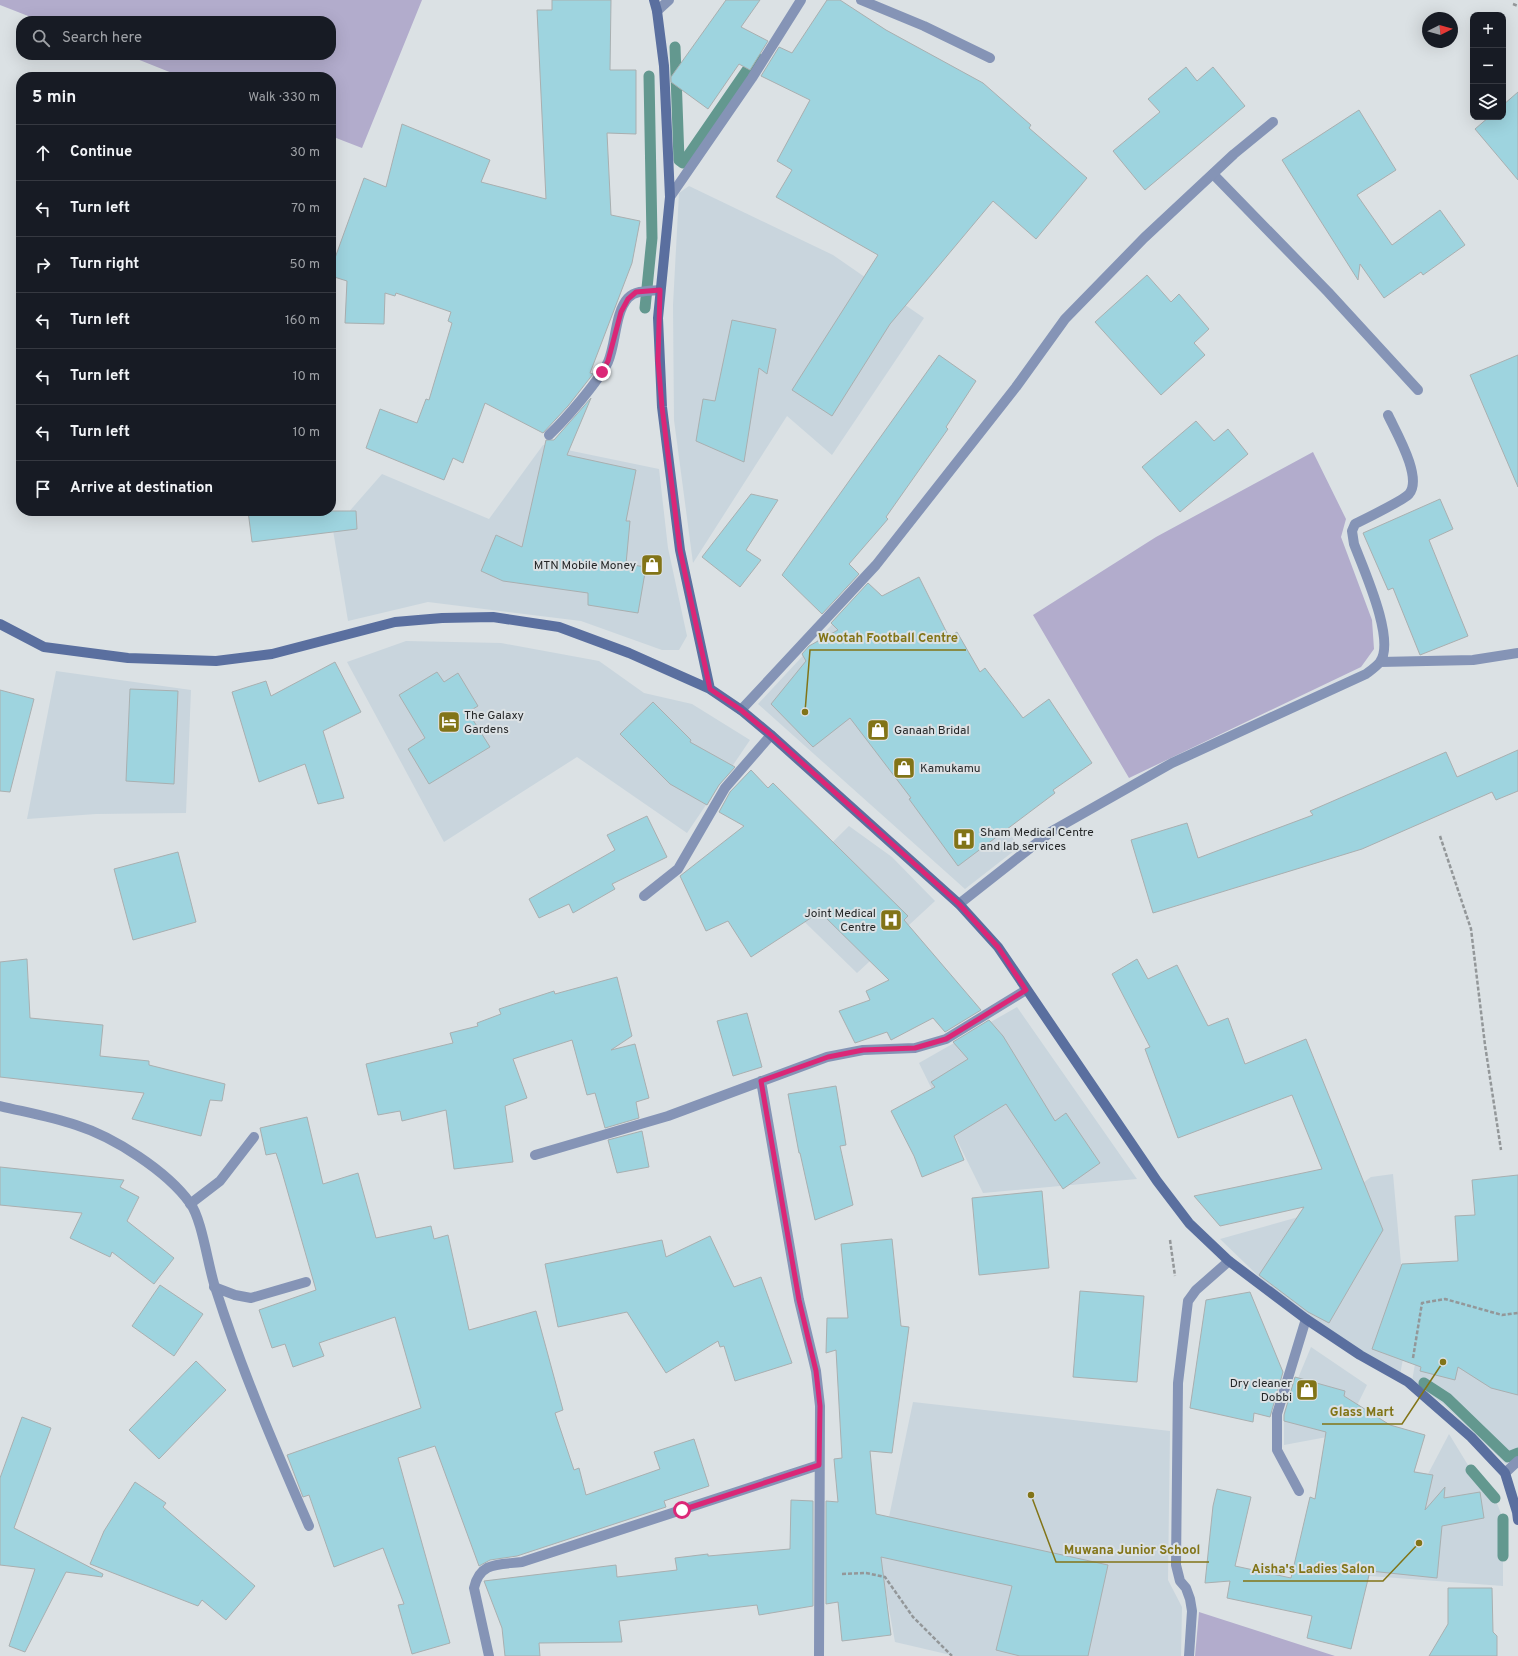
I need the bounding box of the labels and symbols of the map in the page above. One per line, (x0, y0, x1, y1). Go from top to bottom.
north arrow (1422, 12, 1458, 48)
route end (593, 363, 611, 381)
shop icon: MTN Mobile Money (639, 552, 665, 578)
place label: MTN Mobile Money (534, 558, 636, 574)
callout: Wootah Football Centre (810, 625, 966, 650)
text: Wootah Football Centre (818, 631, 958, 647)
place label: The Galaxy Gardens (464, 708, 524, 738)
hotel icon: The Galaxy Gardens (436, 709, 462, 735)
shop icon: Ganaah Bridal (865, 717, 891, 743)
place label: Ganaah Bridal (894, 723, 970, 739)
shop icon: Kamukamu (891, 755, 917, 781)
place label: Kamukamu (920, 761, 981, 777)
place label: Sham Medical Centre and lab services (980, 825, 1094, 855)
hospital icon: Sham Medical Centre and lab services (951, 826, 977, 852)
place label: Joint Medical Centre (804, 906, 876, 936)
hospital icon: Joint Medical Centre (878, 907, 904, 933)
place label: Dry cleaner Dobbi (1230, 1376, 1292, 1406)
shop icon: Dry cleaner Dobbi (1294, 1377, 1320, 1403)
callout: Glass Mart (1322, 1399, 1402, 1424)
text: Glass Mart (1330, 1405, 1394, 1421)
route start (673, 1501, 691, 1519)
callout: Muwana Junior School (1056, 1537, 1209, 1562)
text: Muwana Junior School (1064, 1543, 1200, 1559)
callout: Aisha's Ladies Salon (1243, 1556, 1383, 1581)
text: Aisha's Ladies Salon (1251, 1562, 1375, 1578)

